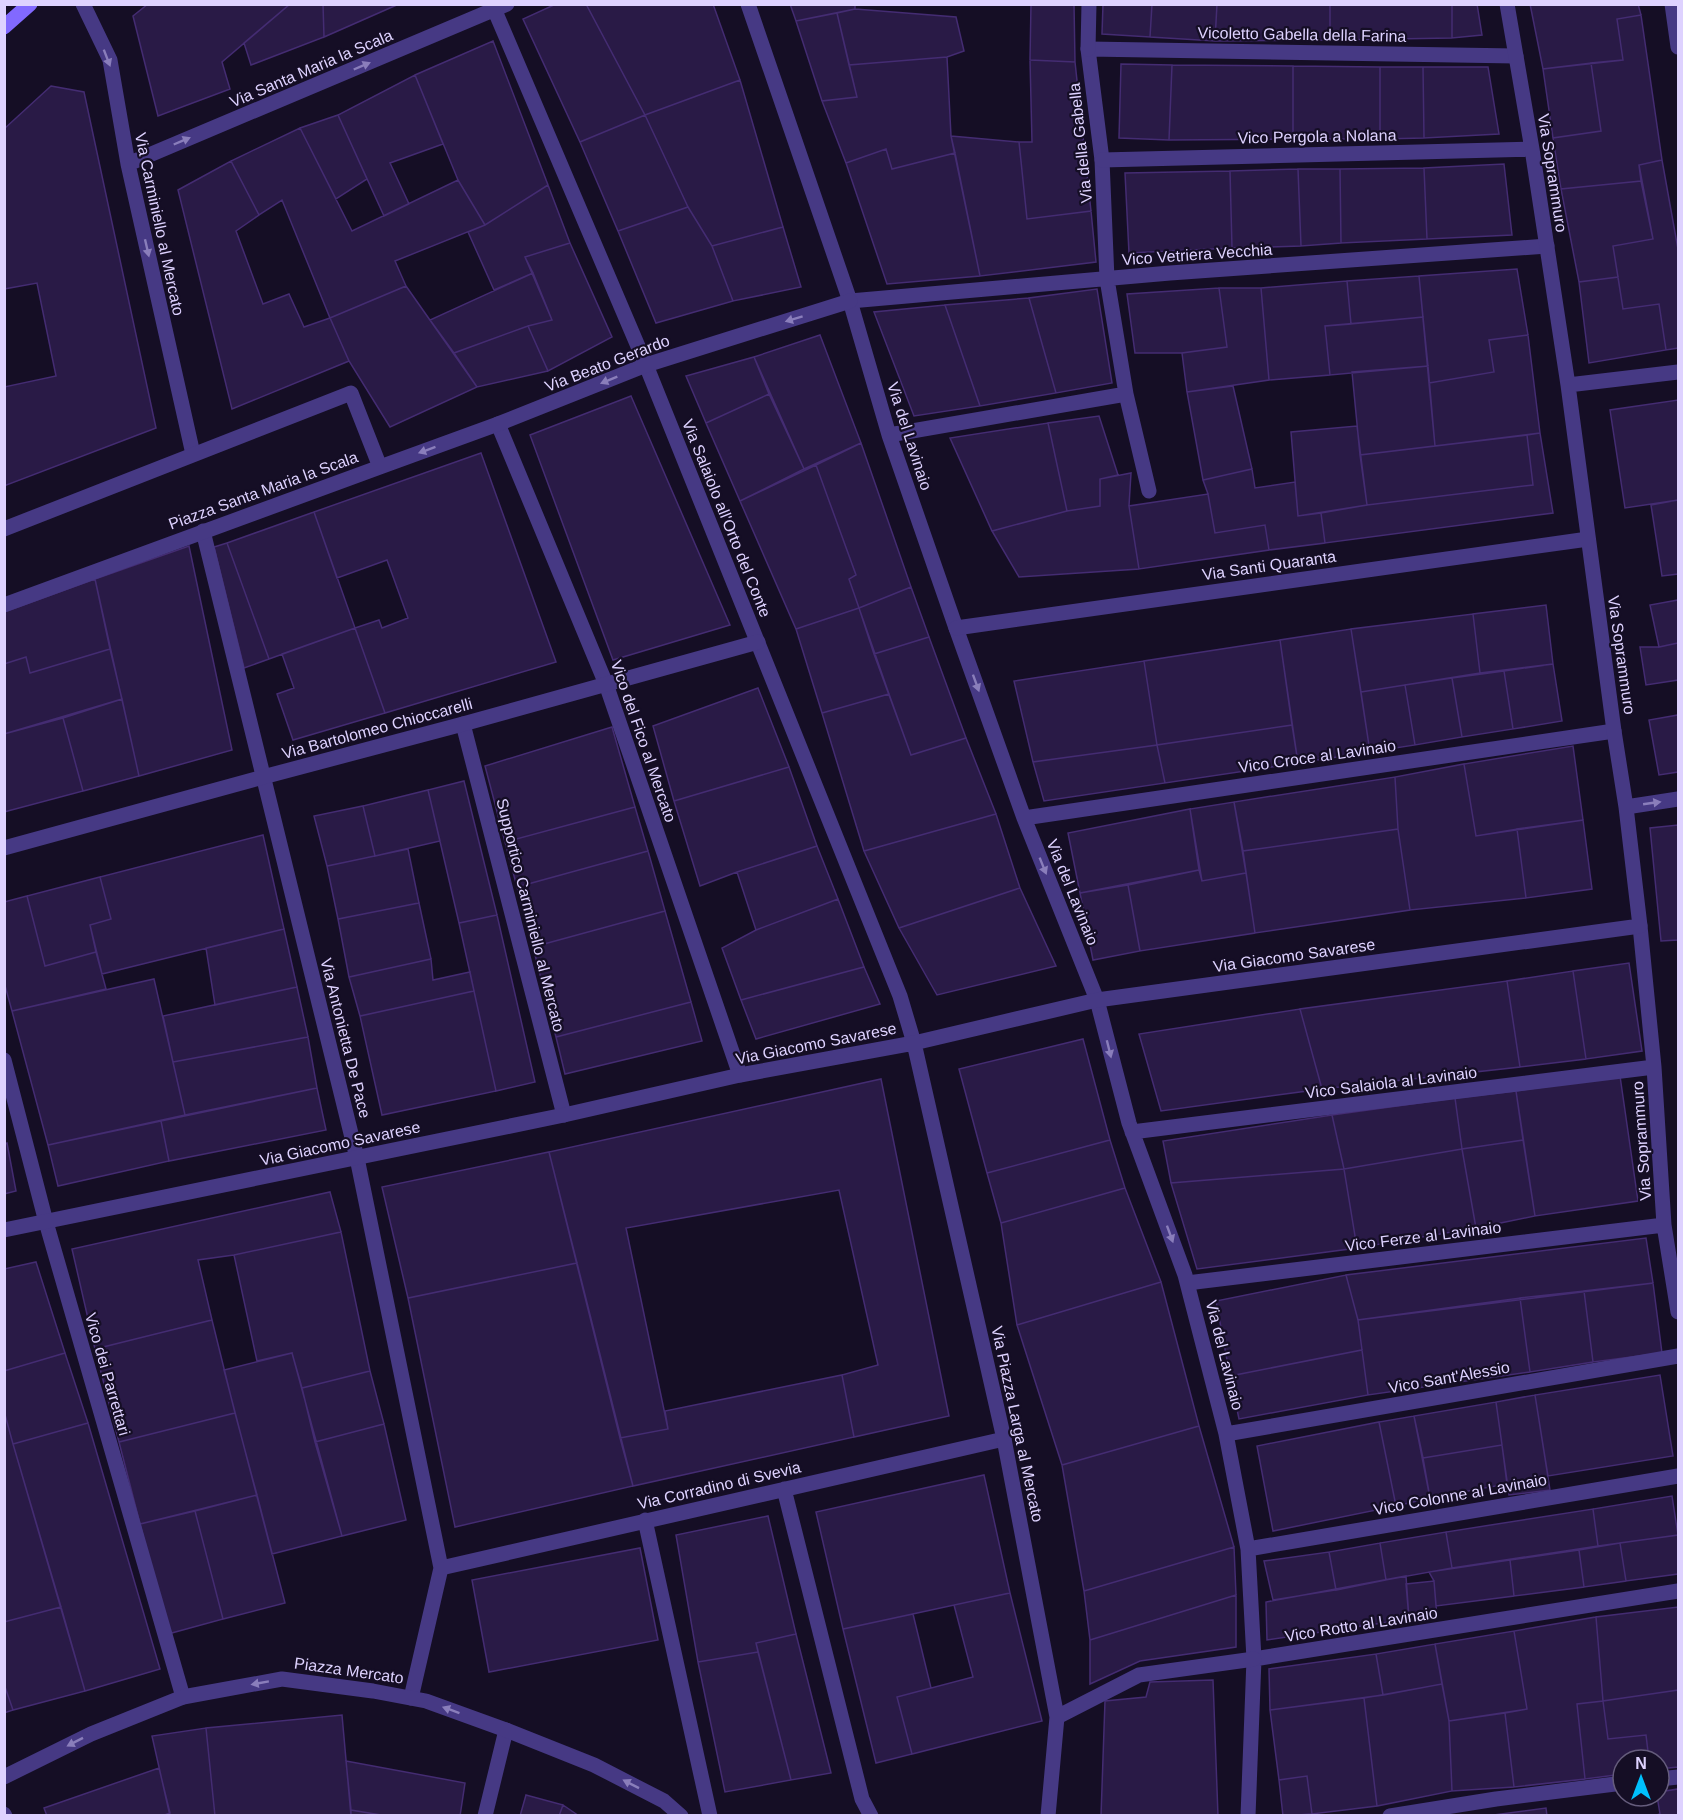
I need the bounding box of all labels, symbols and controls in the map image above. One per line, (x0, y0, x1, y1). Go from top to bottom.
street label: Vicoletto Gabella della Farina (1197, 24, 1407, 45)
street label: Via Santa Maria la Scala (227, 26, 395, 110)
one-way arrow (102, 49, 112, 67)
one-way arrow (353, 61, 371, 71)
street label: Via della Gabella (1066, 82, 1095, 204)
street label: Via Soprammuro (1535, 113, 1570, 234)
street label: Vico Pergola a Nolana (1237, 127, 1397, 146)
street label: Via Carminiello al Mercato (132, 131, 187, 317)
one-way arrow (173, 136, 191, 146)
one-way arrow (142, 239, 152, 257)
street label: Vico Vetriera Vecchia (1121, 241, 1273, 268)
one-way arrow (785, 315, 803, 324)
street label: Via Beato Gerardo (542, 332, 672, 395)
one-way arrow (600, 376, 618, 385)
street label: Via del Lavinaio (884, 380, 935, 492)
street label: Via Salaiolo all'Orto del Conte (679, 417, 774, 620)
one-way arrow (418, 446, 436, 456)
street label: Piazza Santa Maria la Scala (166, 448, 360, 533)
street label: Via Santi Quaranta (1201, 548, 1337, 583)
street label: Via Soprammuro (1605, 595, 1638, 716)
street label: Vico del Fico al Mercato (608, 658, 679, 825)
one-way arrow (971, 674, 981, 692)
street label: Via Bartolomeo Chioccarelli (280, 695, 474, 762)
street label: Vico Croce al Lavinaio (1237, 737, 1397, 776)
street label: Supportico Carminiello al Mercato (493, 797, 568, 1034)
one-way arrow (1643, 798, 1662, 807)
street label: Via del Lavinaio (1044, 837, 1102, 948)
one-way arrow (1039, 857, 1049, 875)
street label: Via Giacomo Savarese (1212, 936, 1376, 975)
street label: Via Antonietta De Pace (317, 956, 374, 1120)
street label: Via Giacomo Savarese (734, 1020, 898, 1067)
one-way arrow (1105, 1040, 1115, 1058)
street label: Vico Salaiola al Lavinaio (1304, 1063, 1478, 1101)
street label: Via Soprammuro (1629, 1081, 1654, 1201)
street label: Via Giacomo Savarese (258, 1118, 422, 1169)
street label: Vico Ferze al Lavinaio (1344, 1218, 1502, 1255)
one-way arrow (1166, 1225, 1175, 1243)
street label: Via del Lavinaio (1203, 1298, 1246, 1412)
street label: Vico dei Parrettari (82, 1311, 133, 1437)
street label: Via Piazza Larga al Mercato (988, 1325, 1047, 1524)
street label: Vico Sant'Alessio (1387, 1358, 1511, 1397)
street label: Via Corradino di Svevia (636, 1458, 802, 1513)
street label: Vico Colonne al Lavinaio (1372, 1471, 1548, 1518)
street label: Vico Rotto al Lavinaio (1283, 1604, 1439, 1645)
street label: Piazza Mercato (293, 1654, 405, 1687)
one-way arrow (250, 1679, 269, 1688)
one-way arrow (442, 1705, 460, 1715)
one-way arrow (67, 1737, 84, 1746)
north arrow (1611, 1748, 1671, 1808)
text: N (1635, 1755, 1647, 1772)
one-way arrow (623, 1780, 640, 1789)

